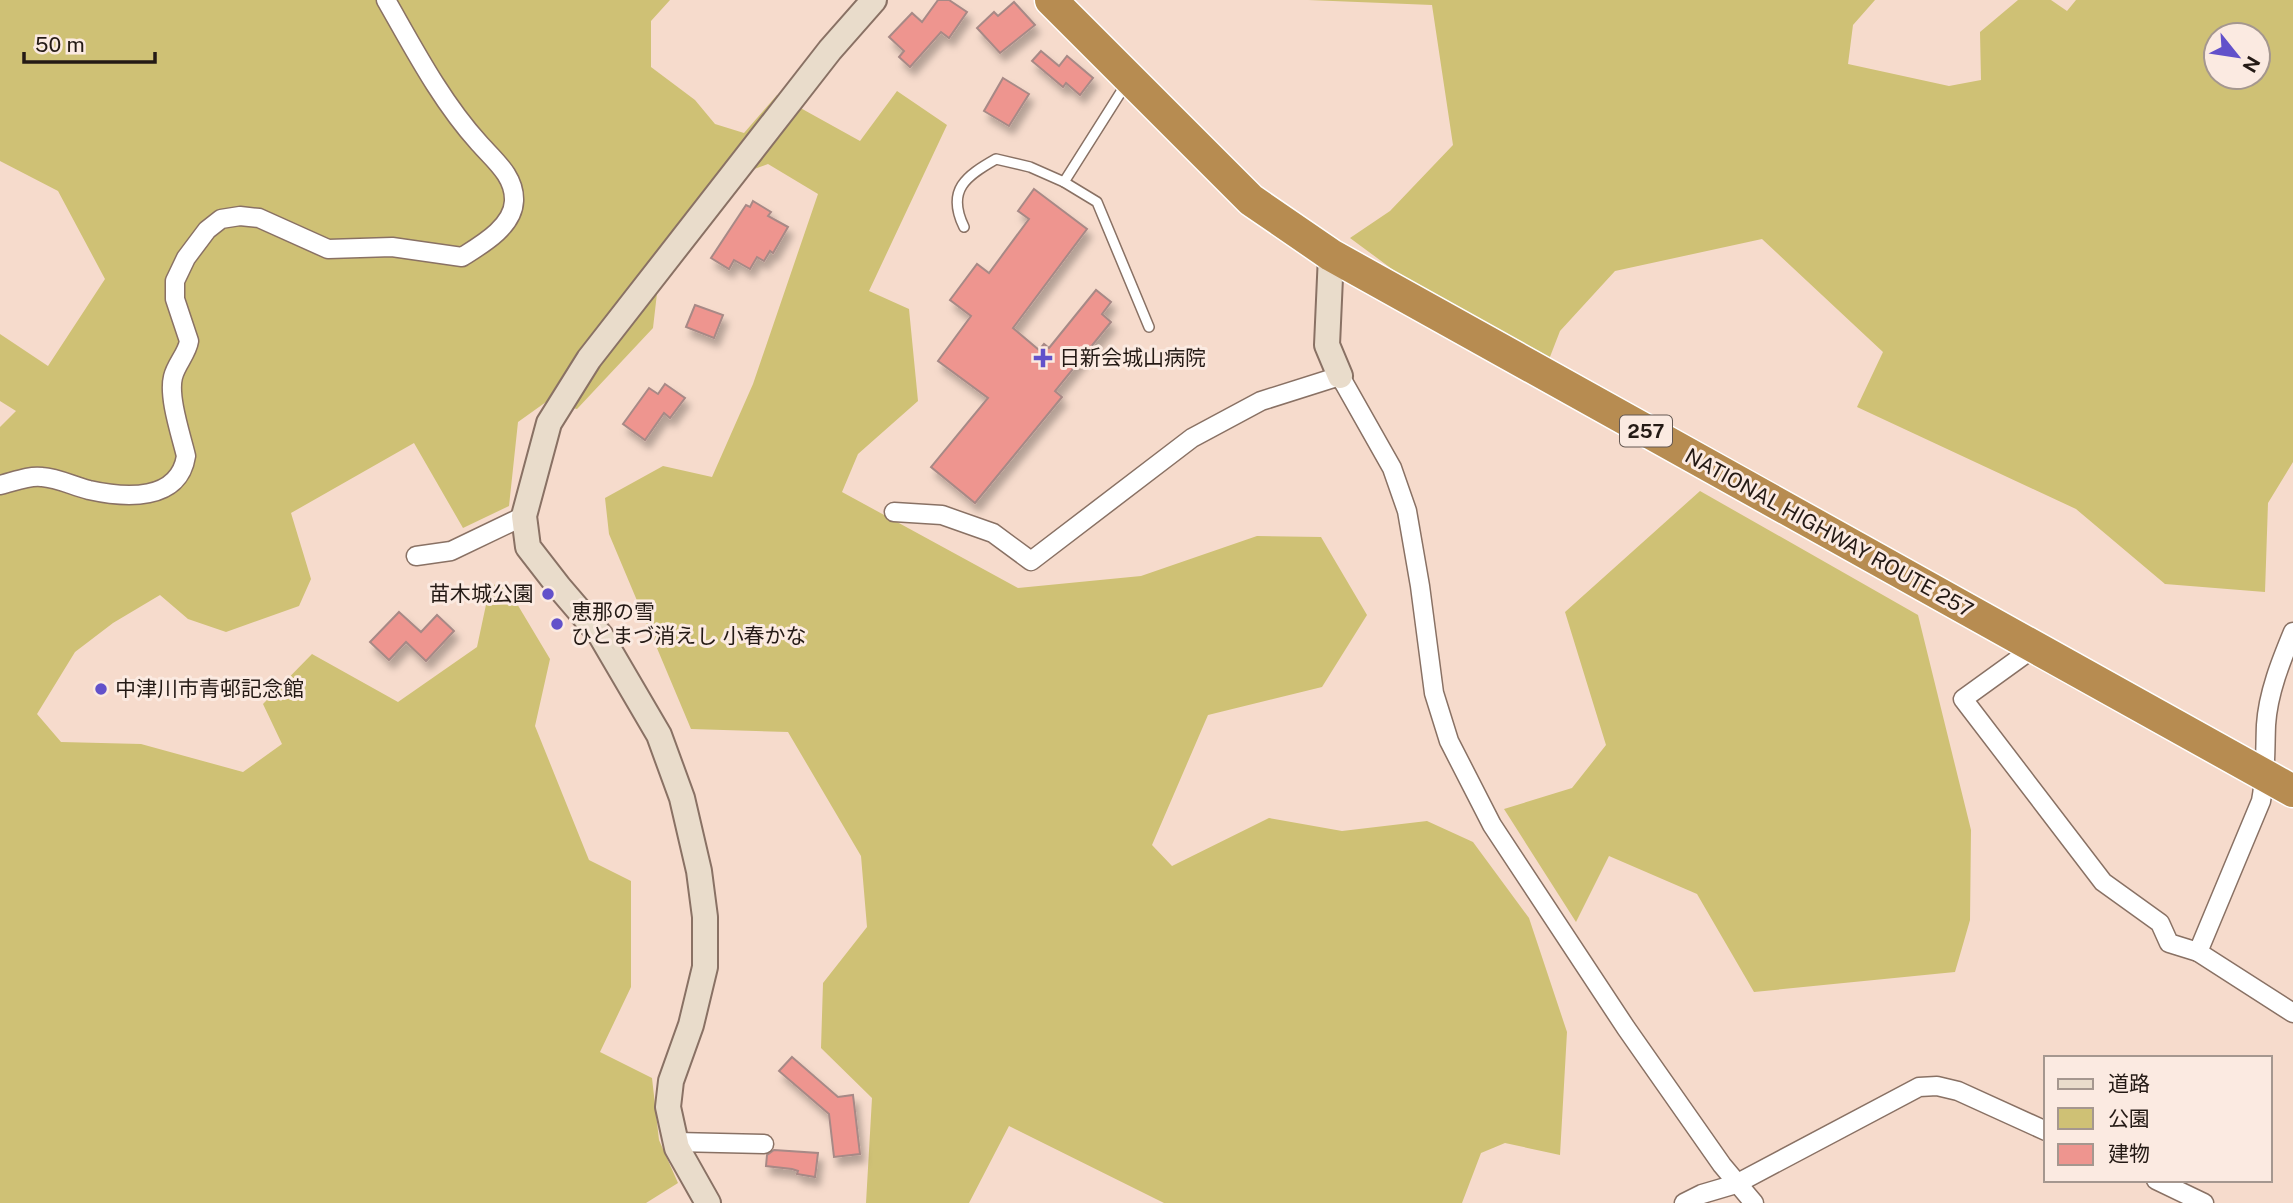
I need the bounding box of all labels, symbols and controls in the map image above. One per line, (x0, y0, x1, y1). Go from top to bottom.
scale bar (24, 21, 156, 65)
north arrow (2202, 21, 2272, 91)
text: 50 m (35, 32, 85, 57)
text: N (2238, 53, 2265, 76)
place label: 日新会城山病院 (1059, 345, 1206, 370)
marker: 日新会城山病院 (1033, 348, 1053, 368)
road number: 257 (1620, 416, 1672, 446)
street label: NATIONAL HIGHWAY ROUTE 257 (1681, 443, 1978, 622)
place label: 苗木城公園 (429, 581, 534, 606)
marker: 苗木城公園 (540, 586, 556, 602)
place label: 恵那の雪 ひとまづ消えし 小春かな (571, 599, 806, 648)
marker: 恵那の雪 ひとまづ消えし 小春かな (549, 616, 565, 632)
place label: 中津川市青邨記念館 (115, 676, 304, 701)
marker: 中津川市青邨記念館 (93, 681, 109, 697)
legend (2044, 1056, 2272, 1182)
text: 道路 (2108, 1071, 2150, 1096)
text: 公園 (2108, 1106, 2150, 1131)
text: 建物 (2108, 1141, 2150, 1166)

